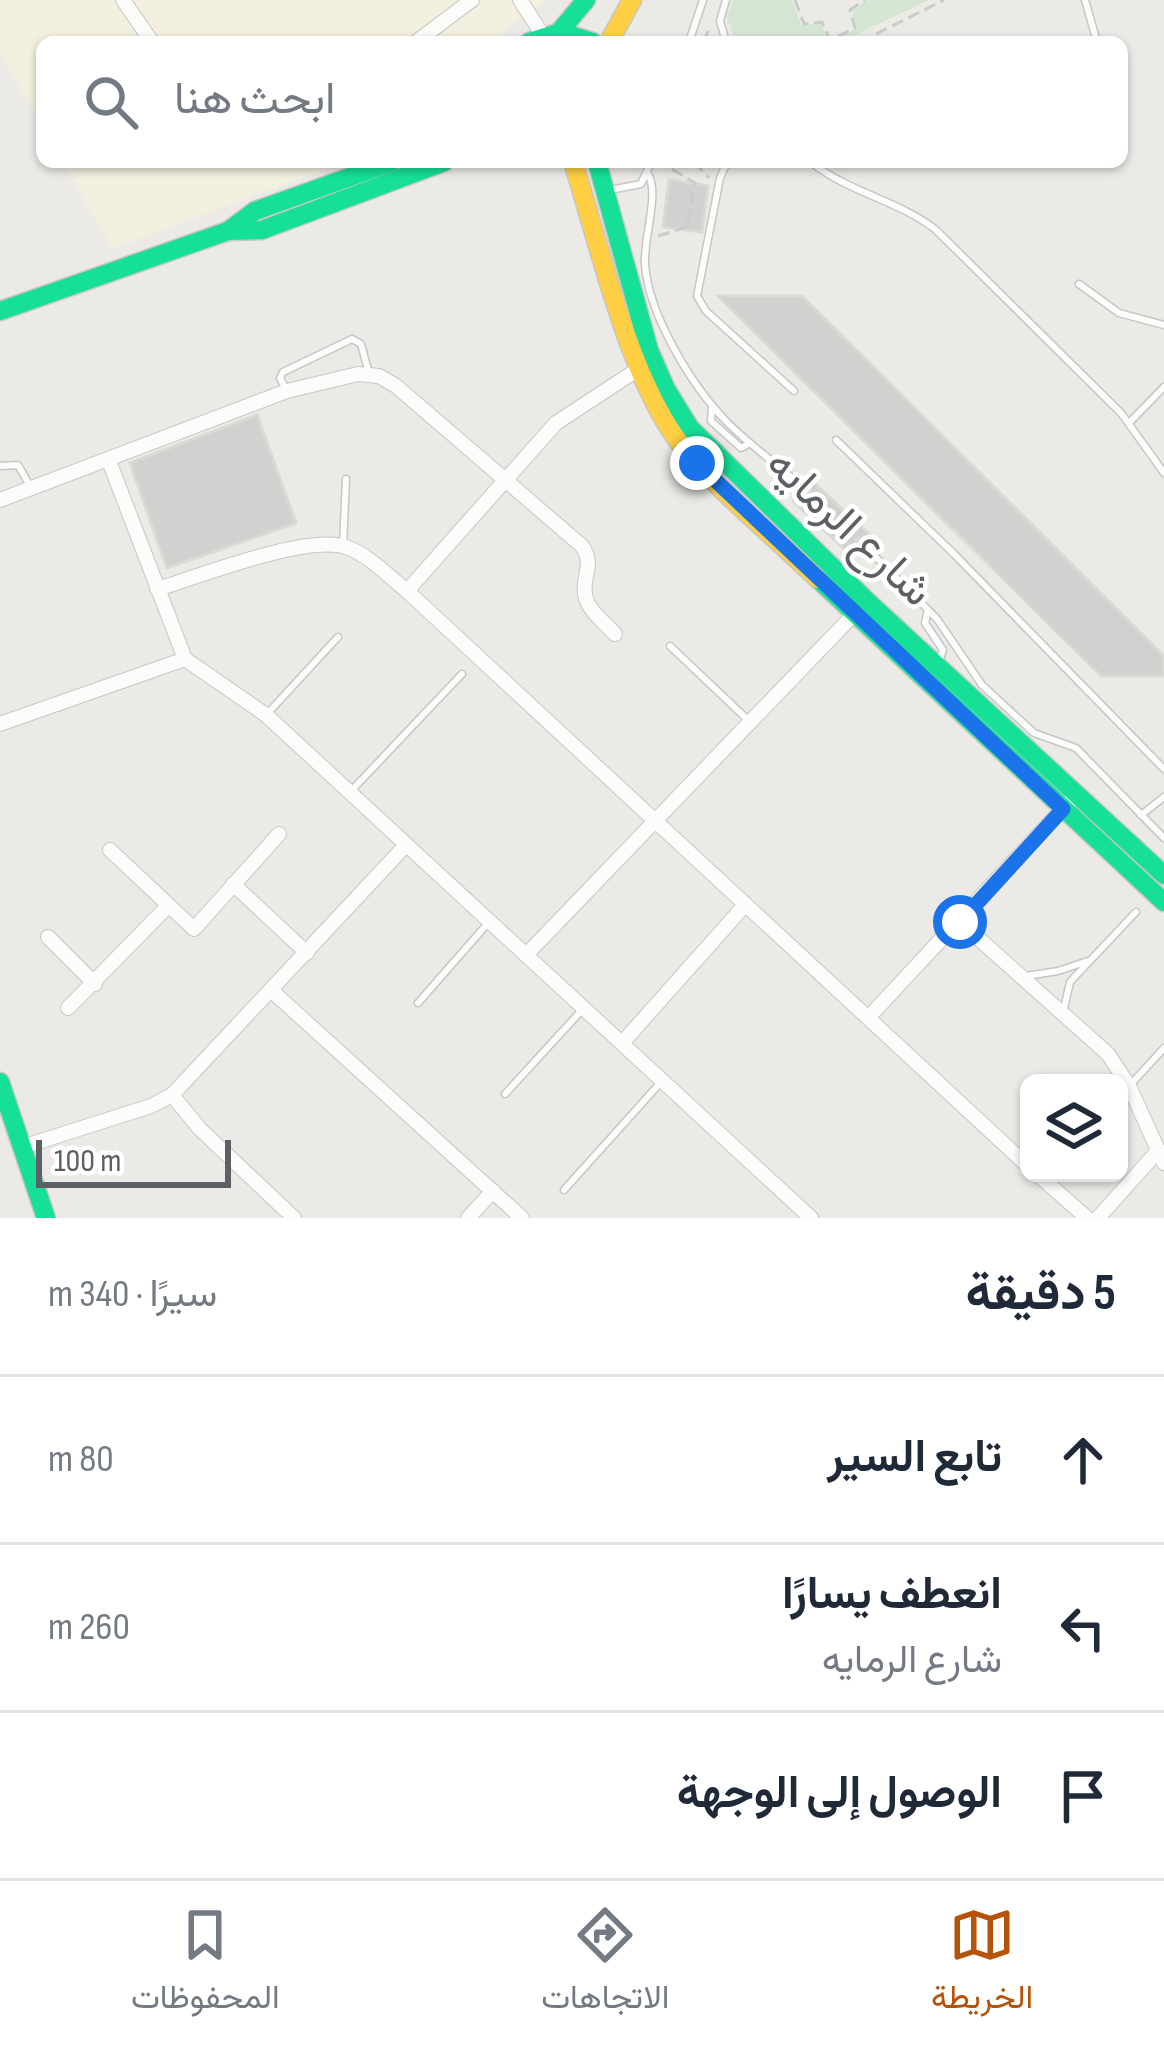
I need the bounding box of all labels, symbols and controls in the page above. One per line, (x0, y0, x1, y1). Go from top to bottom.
search box (36, 36, 1128, 168)
icon: search (78, 69, 144, 135)
text: ابحث هنا (174, 72, 336, 127)
route end (670, 436, 724, 490)
street label: شارع الرمايه (753, 437, 944, 620)
route start (933, 895, 987, 949)
map controls (1020, 1074, 1128, 1182)
button: layers (1020, 1074, 1128, 1182)
scale bar (36, 1134, 231, 1187)
text: 100 m (54, 1141, 121, 1181)
text: 5 دقيقة (965, 1263, 1116, 1324)
text: سيرًا · 340 m (48, 1271, 217, 1318)
icon: ahead (1050, 1427, 1116, 1493)
text: تابع السير (827, 1430, 1002, 1485)
text: 80 m (48, 1436, 114, 1483)
text: انعطف يسارًا (782, 1567, 1002, 1622)
icon: left (1050, 1595, 1116, 1661)
text: 260 m (48, 1604, 130, 1651)
text: شارع الرمايه (822, 1637, 1002, 1684)
icon: arrive (1050, 1763, 1116, 1829)
text: الوصول إلى الوجهة (677, 1766, 1002, 1821)
tab: المحفوظات (131, 1902, 280, 2026)
tab: الاتجاهات (541, 1902, 669, 2026)
tab: الخريطة (931, 1902, 1033, 2026)

